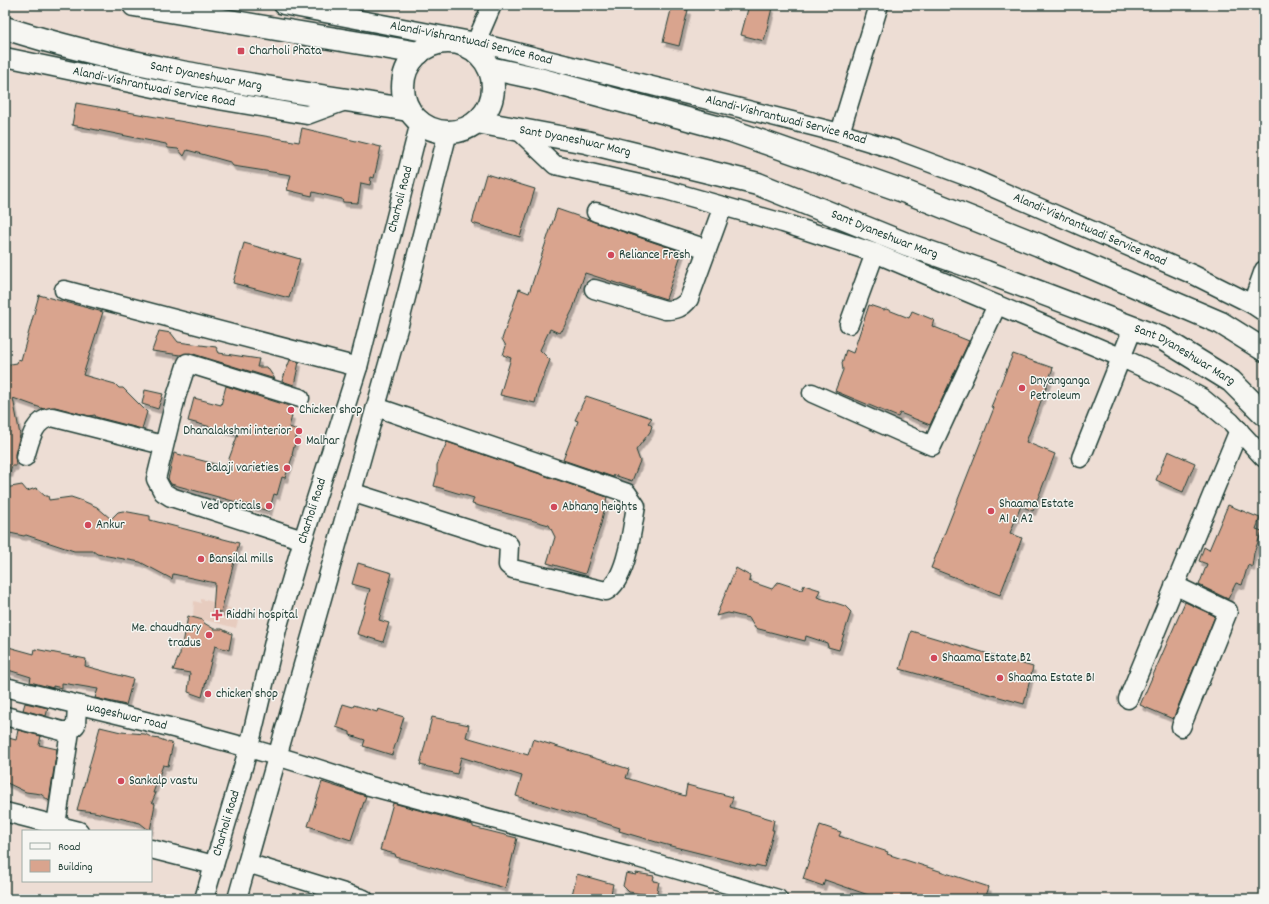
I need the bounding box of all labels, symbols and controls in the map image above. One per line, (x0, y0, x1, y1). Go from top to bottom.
street label: Alandi-Vishrantwadi Service Road (388, 16, 554, 70)
place label: Charholi Phata (249, 42, 322, 61)
marker: Charholi Phata (236, 46, 246, 56)
street label: Sant Dyaneshwar Marg (148, 56, 264, 96)
street label: Alandi-Vishrantwadi Service Road (71, 62, 237, 112)
street label: Alandi-Vishrantwadi Service Road (703, 90, 869, 150)
street label: Sant Dyaneshwar Marg (518, 120, 633, 162)
street label: Charholi Road (383, 164, 418, 235)
street label: Alandi-Vishrantwadi Service Road (1010, 188, 1170, 271)
street label: Sant Dyaneshwar Marg (828, 205, 941, 264)
place label: Reliance Fresh (619, 246, 690, 265)
marker: Reliance Fresh (606, 250, 616, 260)
street label: Sant Dyaneshwar Marg (1131, 319, 1240, 390)
place label: Dnyanganga Petroleum (1030, 372, 1091, 406)
marker: Dnyanganga Petroleum (1017, 383, 1027, 393)
place label: Chicken shop (299, 401, 362, 420)
marker: Chicken shop (286, 405, 296, 415)
place label: Dhanalakshmi interior (183, 422, 291, 441)
marker: Dhanalakshmi interior (294, 426, 304, 436)
place label: Malhar (306, 432, 340, 451)
marker: Malhar (293, 436, 303, 446)
place label: Balaji varieties (206, 459, 279, 478)
marker: Balaji varieties (282, 463, 292, 473)
street label: Charholi Road (293, 476, 332, 546)
place label: Shaama Estate A1 & A2 (999, 495, 1074, 529)
place label: Ved opticals (201, 497, 261, 516)
place label: Abhang heights (562, 498, 637, 517)
marker: Ved opticals (264, 501, 274, 511)
marker: Abhang heights (549, 502, 559, 512)
marker: Shaama Estate A1 & A2 (986, 506, 996, 516)
place label: Ankur (96, 516, 125, 535)
marker: Ankur (83, 520, 93, 530)
place label: Bansilal mills (209, 550, 273, 569)
marker: Bansilal mills (196, 554, 206, 564)
place label: Riddhi hospital (226, 606, 298, 625)
marker: Riddhi hospital (211, 609, 223, 621)
place label: Me. chaudhary tradus (131, 619, 202, 653)
marker: Me. chaudhary tradus (204, 630, 214, 640)
place label: Shaama Estate B2 (942, 649, 1032, 668)
marker: Shaama Estate B2 (929, 653, 939, 663)
place label: Shaama Estate B1 (1008, 669, 1095, 688)
marker: Shaama Estate B1 (995, 673, 1005, 683)
place label: chicken shop (216, 685, 278, 704)
marker: chicken shop (203, 689, 213, 699)
street label: wageshwar road (84, 698, 169, 736)
place label: Sankalp vastu (129, 772, 198, 791)
marker: Sankalp vastu (116, 776, 126, 786)
street label: Charholi Road (208, 788, 245, 859)
legend (22, 830, 152, 882)
text: Road (58, 839, 80, 856)
text: Building (58, 859, 93, 876)

